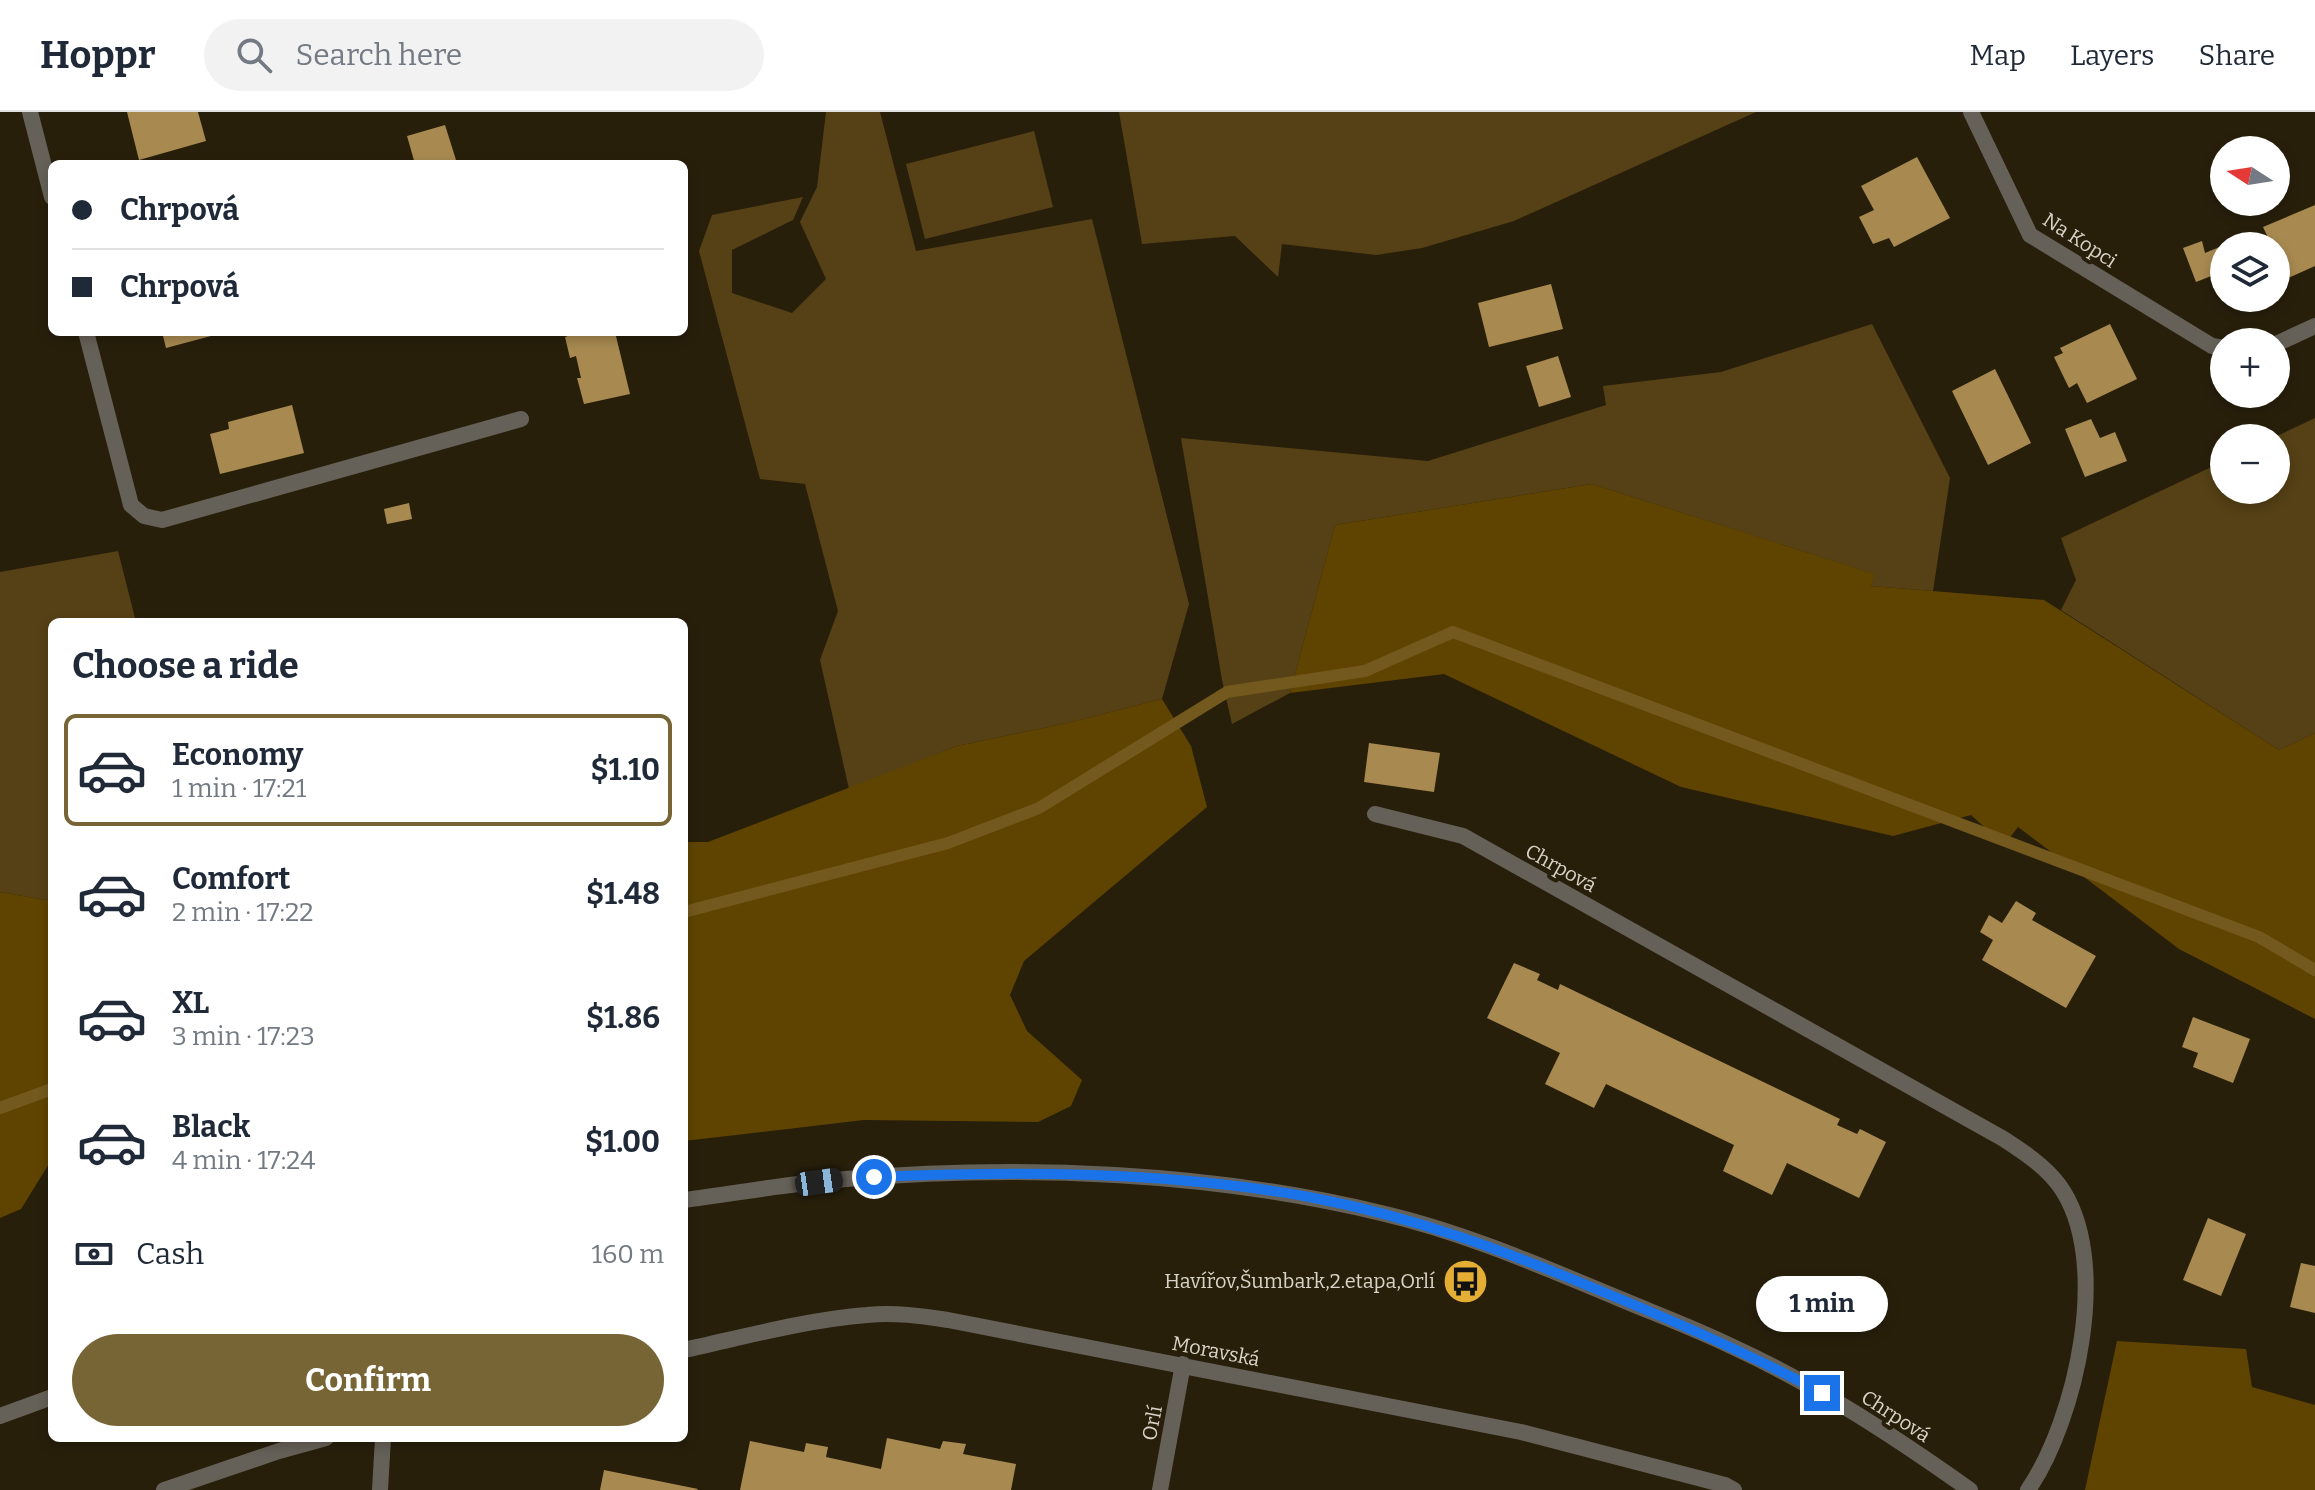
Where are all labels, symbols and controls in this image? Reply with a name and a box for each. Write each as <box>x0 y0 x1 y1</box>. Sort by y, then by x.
search box <box>204 19 764 91</box>
text: Hoppr <box>40 32 156 78</box>
icon: search <box>232 33 276 77</box>
text: Search here <box>296 37 462 73</box>
text: Map <box>1969 39 2026 72</box>
text: Layers <box>2070 39 2154 72</box>
text: Share <box>2198 39 2275 72</box>
north arrow <box>2210 136 2290 216</box>
map controls <box>2210 136 2290 504</box>
text: Chrpová <box>120 192 239 228</box>
street label: Na Kopci <box>2039 207 2121 273</box>
button: layers <box>2210 232 2290 312</box>
text: Chrpová <box>120 269 239 305</box>
button: + <box>2210 328 2290 408</box>
button: − <box>2210 424 2290 504</box>
text: Choose a ride <box>72 644 299 688</box>
icon: car <box>76 734 148 806</box>
text: Economy <box>172 737 303 773</box>
text: $1.10 <box>590 752 660 788</box>
text: 1 min · 17:21 <box>172 773 306 804</box>
street label: Chrpová <box>1521 839 1601 897</box>
icon: car <box>76 858 148 930</box>
text: Comfort <box>172 861 290 897</box>
text: $1.48 <box>586 876 660 912</box>
text: 2 min · 17:22 <box>172 897 313 928</box>
icon: car <box>76 982 148 1054</box>
text: XL <box>172 985 209 1021</box>
text: $1.86 <box>586 1000 660 1036</box>
text: 3 min · 17:23 <box>172 1021 315 1052</box>
icon: car <box>76 1106 148 1178</box>
text: Black <box>172 1109 250 1145</box>
text: $1.00 <box>585 1124 660 1160</box>
text: 4 min · 17:24 <box>172 1145 315 1176</box>
route start <box>856 1159 892 1195</box>
car <box>794 1167 844 1197</box>
icon: cash <box>72 1232 116 1276</box>
text: Cash <box>136 1236 204 1272</box>
text: 160 m <box>592 1239 664 1270</box>
bus stop icon: Havířov,Šumbark,2.etapa,Orlí <box>1442 1257 1490 1305</box>
place label: Havířov,Šumbark,2.etapa,Orlí <box>1164 1269 1435 1293</box>
callout: 1 min <box>1756 1277 1888 1333</box>
text: 1 min <box>1789 1288 1855 1319</box>
street label: Moravská <box>1170 1331 1262 1371</box>
button: Confirm <box>72 1334 664 1426</box>
route end <box>1804 1375 1840 1411</box>
street label: Chrpová <box>1857 1385 1935 1447</box>
street label: Orlí <box>1137 1404 1167 1442</box>

